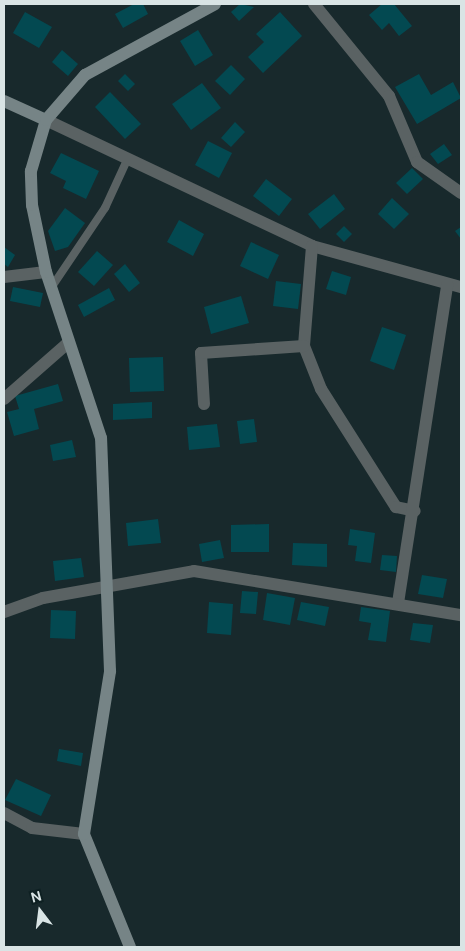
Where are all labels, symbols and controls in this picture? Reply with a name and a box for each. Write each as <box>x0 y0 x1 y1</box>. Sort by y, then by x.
north arrow <box>15 886 65 936</box>
text: N <box>29 886 43 907</box>

